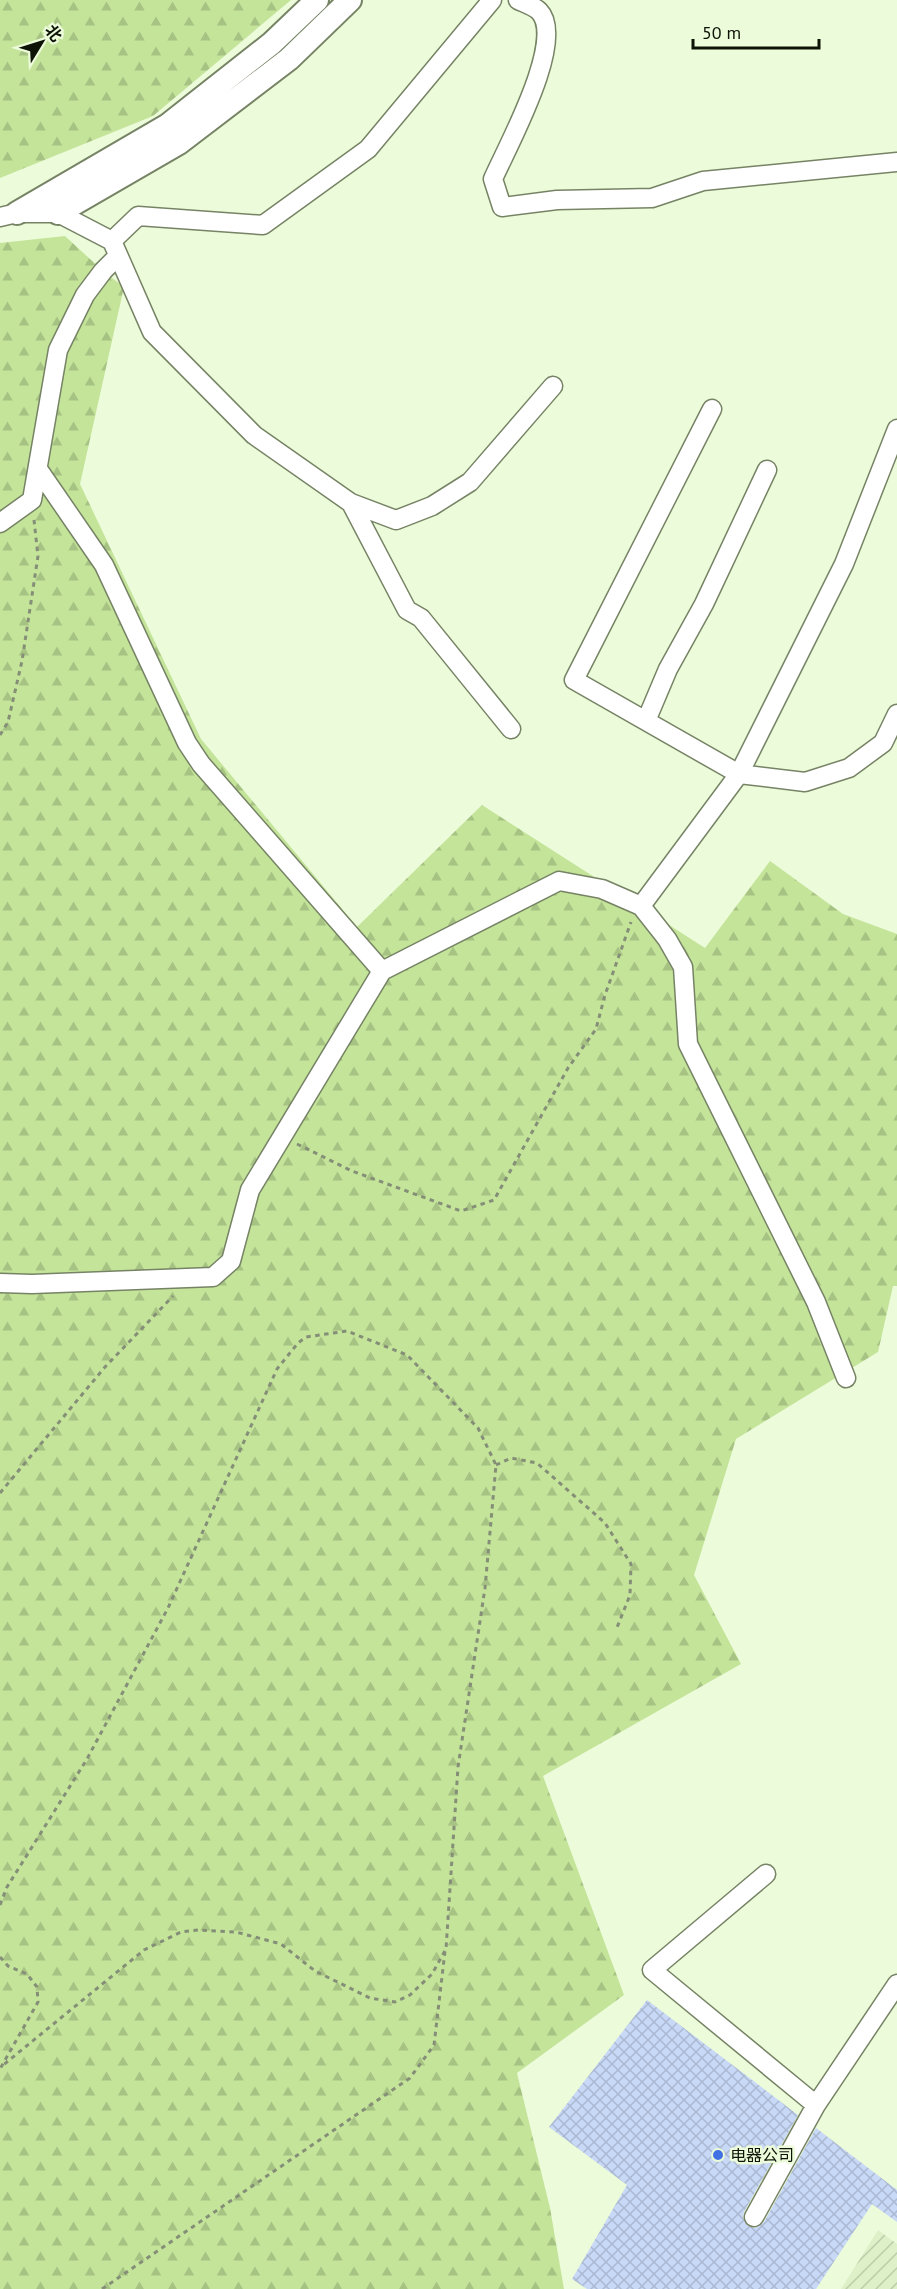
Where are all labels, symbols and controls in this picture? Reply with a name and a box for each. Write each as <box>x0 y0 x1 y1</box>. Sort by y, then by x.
north arrow <box>12 12 72 72</box>
scale bar <box>693 12 819 50</box>
text: 北 <box>41 20 67 45</box>
text: 50 m <box>702 21 741 44</box>
place label: 电器公司 <box>730 2145 794 2165</box>
marker: 电器公司 <box>711 2148 725 2162</box>

